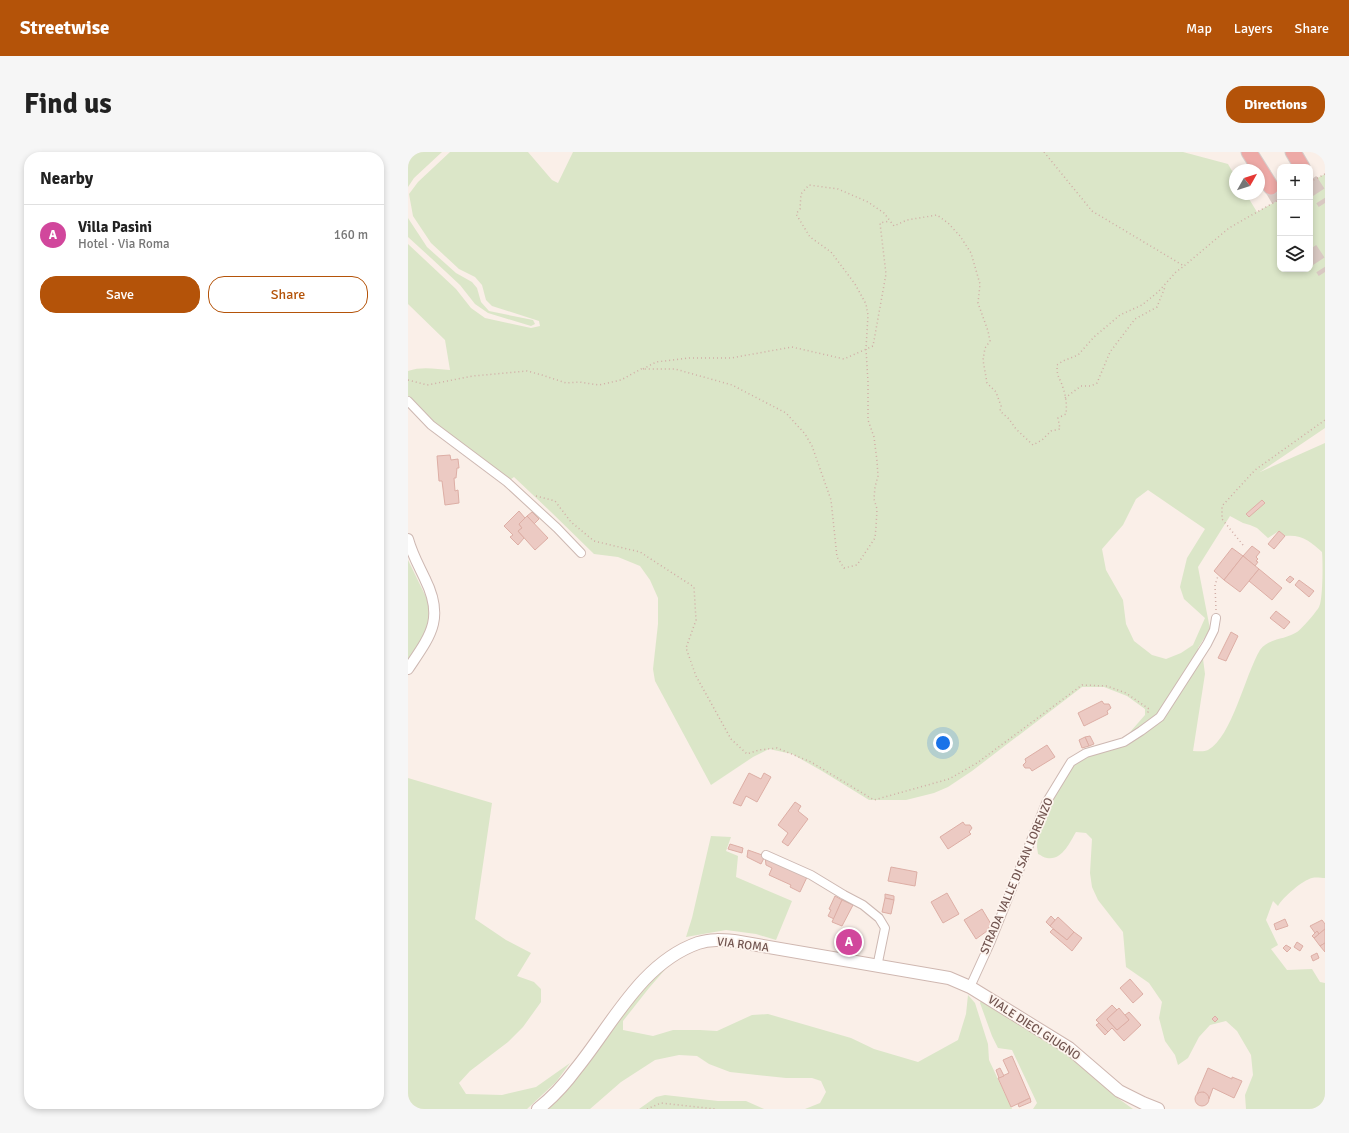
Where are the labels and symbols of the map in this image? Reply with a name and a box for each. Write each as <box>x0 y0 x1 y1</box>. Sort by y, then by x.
north arrow <box>1229 164 1265 200</box>
your location <box>933 733 953 753</box>
street label: STRADA VALLE DI SAN LORENZO <box>977 795 1057 957</box>
pin: A <box>836 927 862 957</box>
street label: VIA ROMA <box>716 934 771 956</box>
street label: VIALE DIECI GIUGNO <box>985 992 1083 1064</box>

